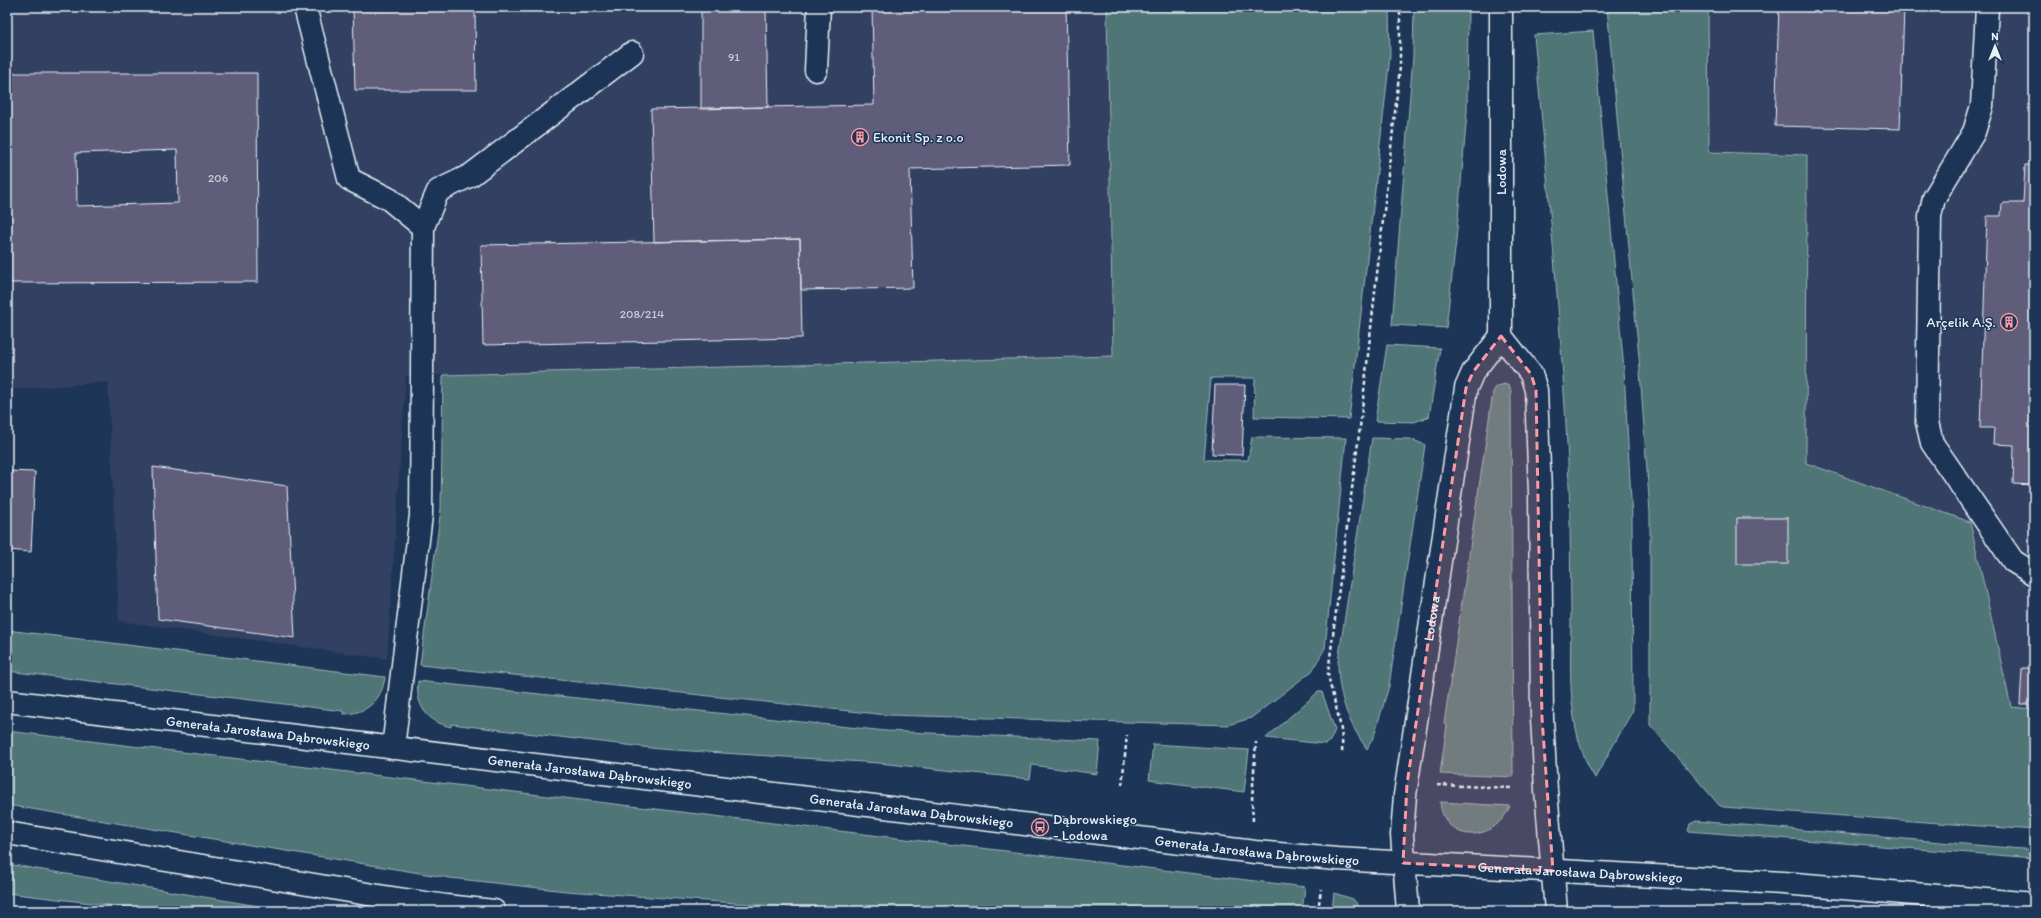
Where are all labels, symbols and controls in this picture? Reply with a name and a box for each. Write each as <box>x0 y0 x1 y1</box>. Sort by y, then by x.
north arrow <box>1975 26 2015 66</box>
text: N <box>1991 30 1999 43</box>
house number: 91 <box>728 50 740 64</box>
building icon: Ekonit Sp. z o.o <box>850 127 870 147</box>
place label: Ekonit Sp. z o.o <box>873 129 964 146</box>
street label: Lodowa <box>1493 148 1510 195</box>
house number: 206 <box>208 171 228 185</box>
house number: 208/214 <box>620 307 664 321</box>
building icon: Arçelik A.Ş. <box>1999 312 2019 332</box>
place label: Arçelik A.Ş. <box>1927 314 1996 331</box>
street label: Lodowa <box>1420 594 1444 642</box>
street label: Generała Jarosława Dąbrowskiego <box>165 712 371 754</box>
street label: Generała Jarosława Dąbrowskiego <box>487 751 693 793</box>
street label: Generała Jarosława Dąbrowskiego <box>808 790 1014 832</box>
place label: Dąbrowskiego - Lodowa <box>1053 811 1137 844</box>
bus stop icon: Dąbrowskiego - Lodowa <box>1030 817 1050 837</box>
street label: Generała Jarosława Dąbrowskiego <box>1154 832 1360 869</box>
street label: Generała Jarosława Dąbrowskiego <box>1477 859 1683 887</box>

